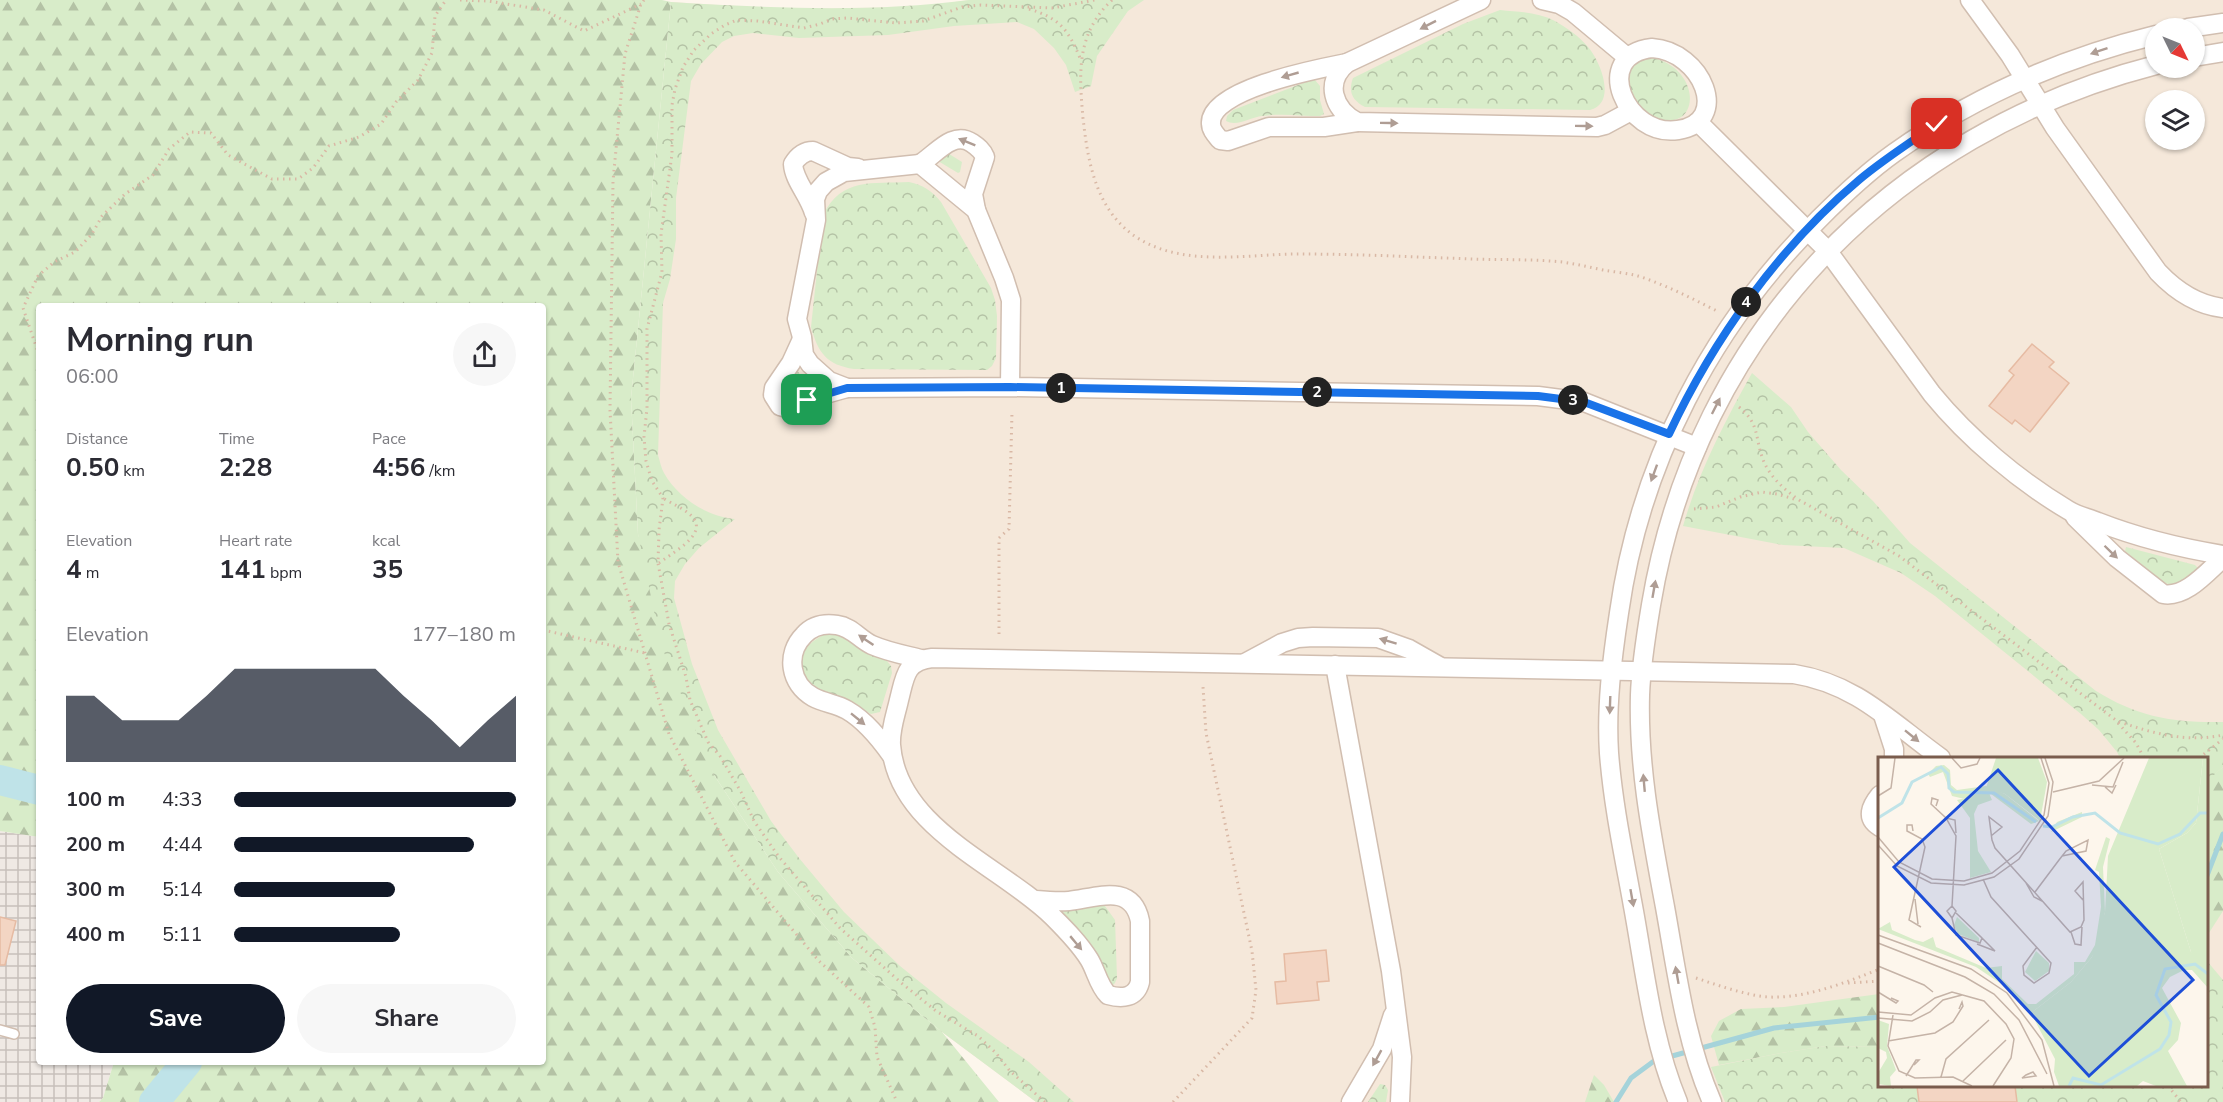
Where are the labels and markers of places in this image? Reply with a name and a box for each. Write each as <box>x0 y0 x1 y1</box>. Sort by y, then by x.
pin <box>1911 98 1962 149</box>
pin: 4 <box>1731 287 1761 317</box>
pin: 1 <box>1046 373 1076 403</box>
pin <box>781 374 832 425</box>
pin: 2 <box>1302 377 1332 407</box>
pin: 3 <box>1558 385 1588 415</box>

